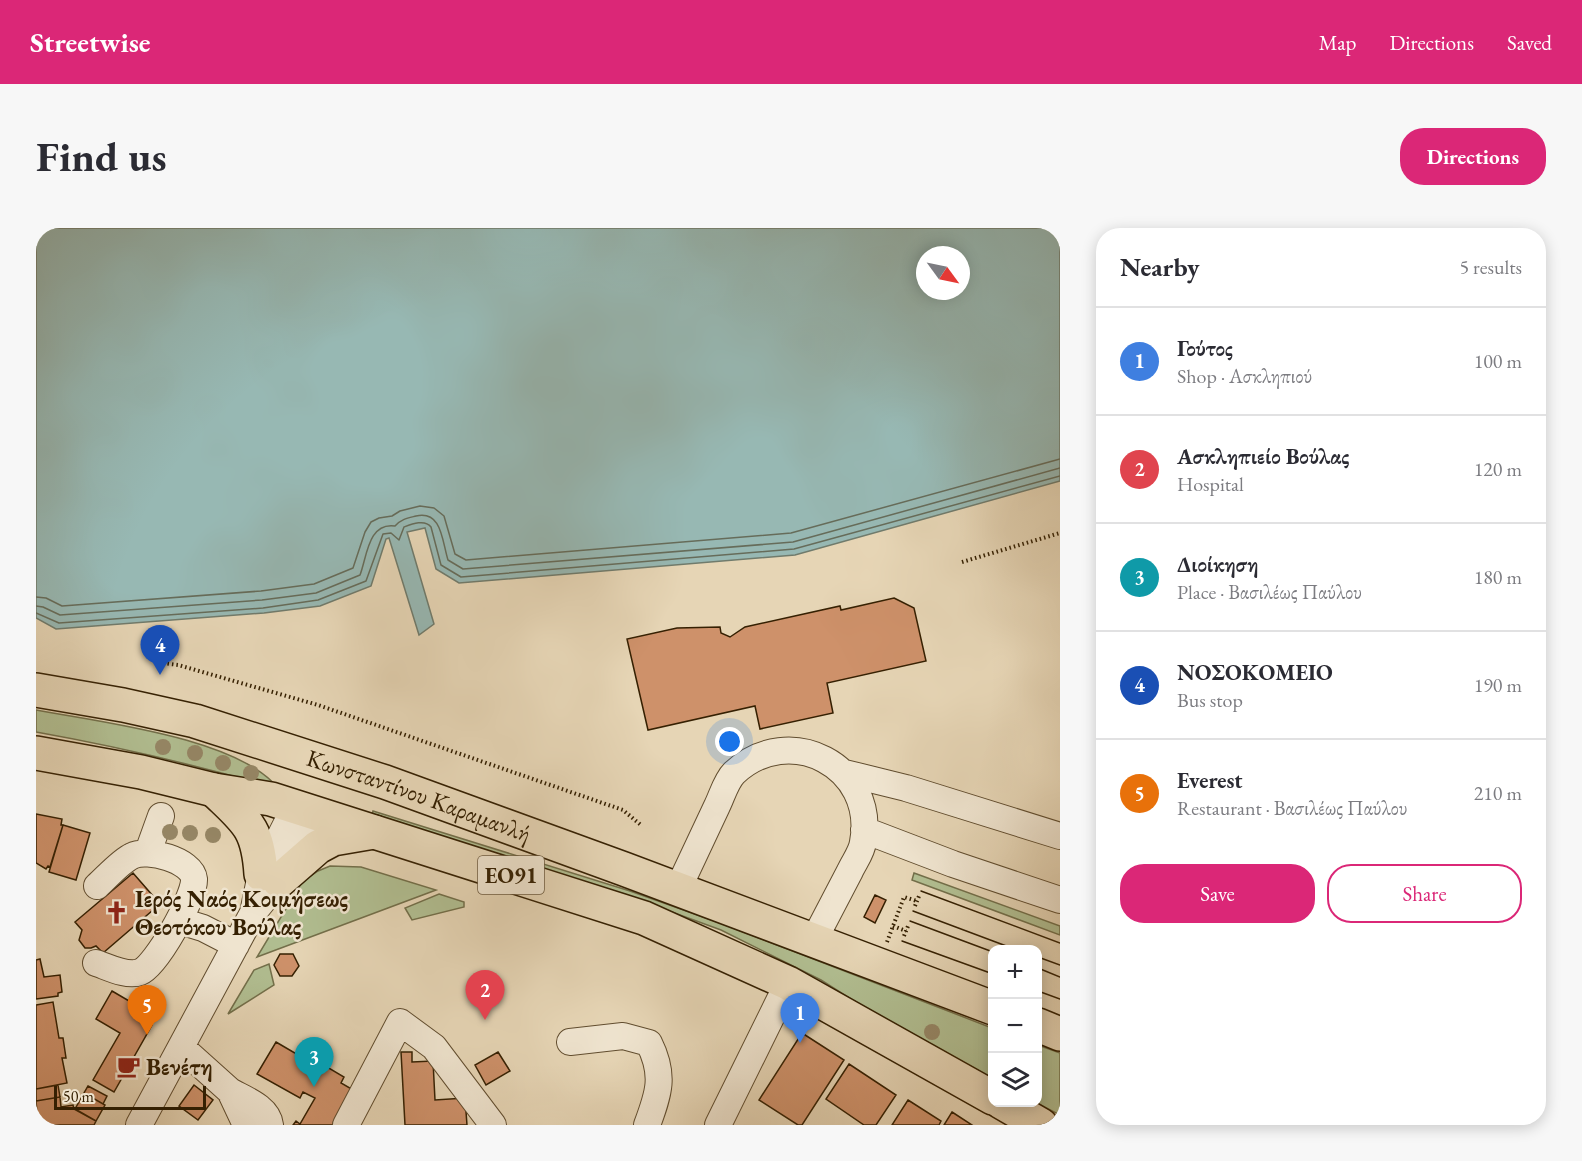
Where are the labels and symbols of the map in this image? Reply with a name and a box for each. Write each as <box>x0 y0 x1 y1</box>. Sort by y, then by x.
north arrow <box>916 246 970 300</box>
pin: 4 <box>140 626 180 675</box>
your location <box>715 727 744 756</box>
street label: Κωνσταντίνου Καραμανλή <box>303 742 535 849</box>
road number: ΕΟ91 <box>478 856 544 894</box>
place label: Ιερός Ναός Κοιμήσεως Θεοτόκου Βούλας <box>135 883 349 942</box>
church icon: Ιερός Ναός Κοιμήσεως Θεοτόκου Βούλας <box>104 900 130 926</box>
pin: 2 <box>466 970 504 1020</box>
pin: 5 <box>128 986 166 1035</box>
pin: 1 <box>780 994 819 1043</box>
pin: 3 <box>294 1038 334 1087</box>
place label: Βενέτη <box>146 1051 213 1082</box>
cafe icon: Βενέτη <box>115 1054 141 1080</box>
scale bar <box>54 1083 206 1110</box>

